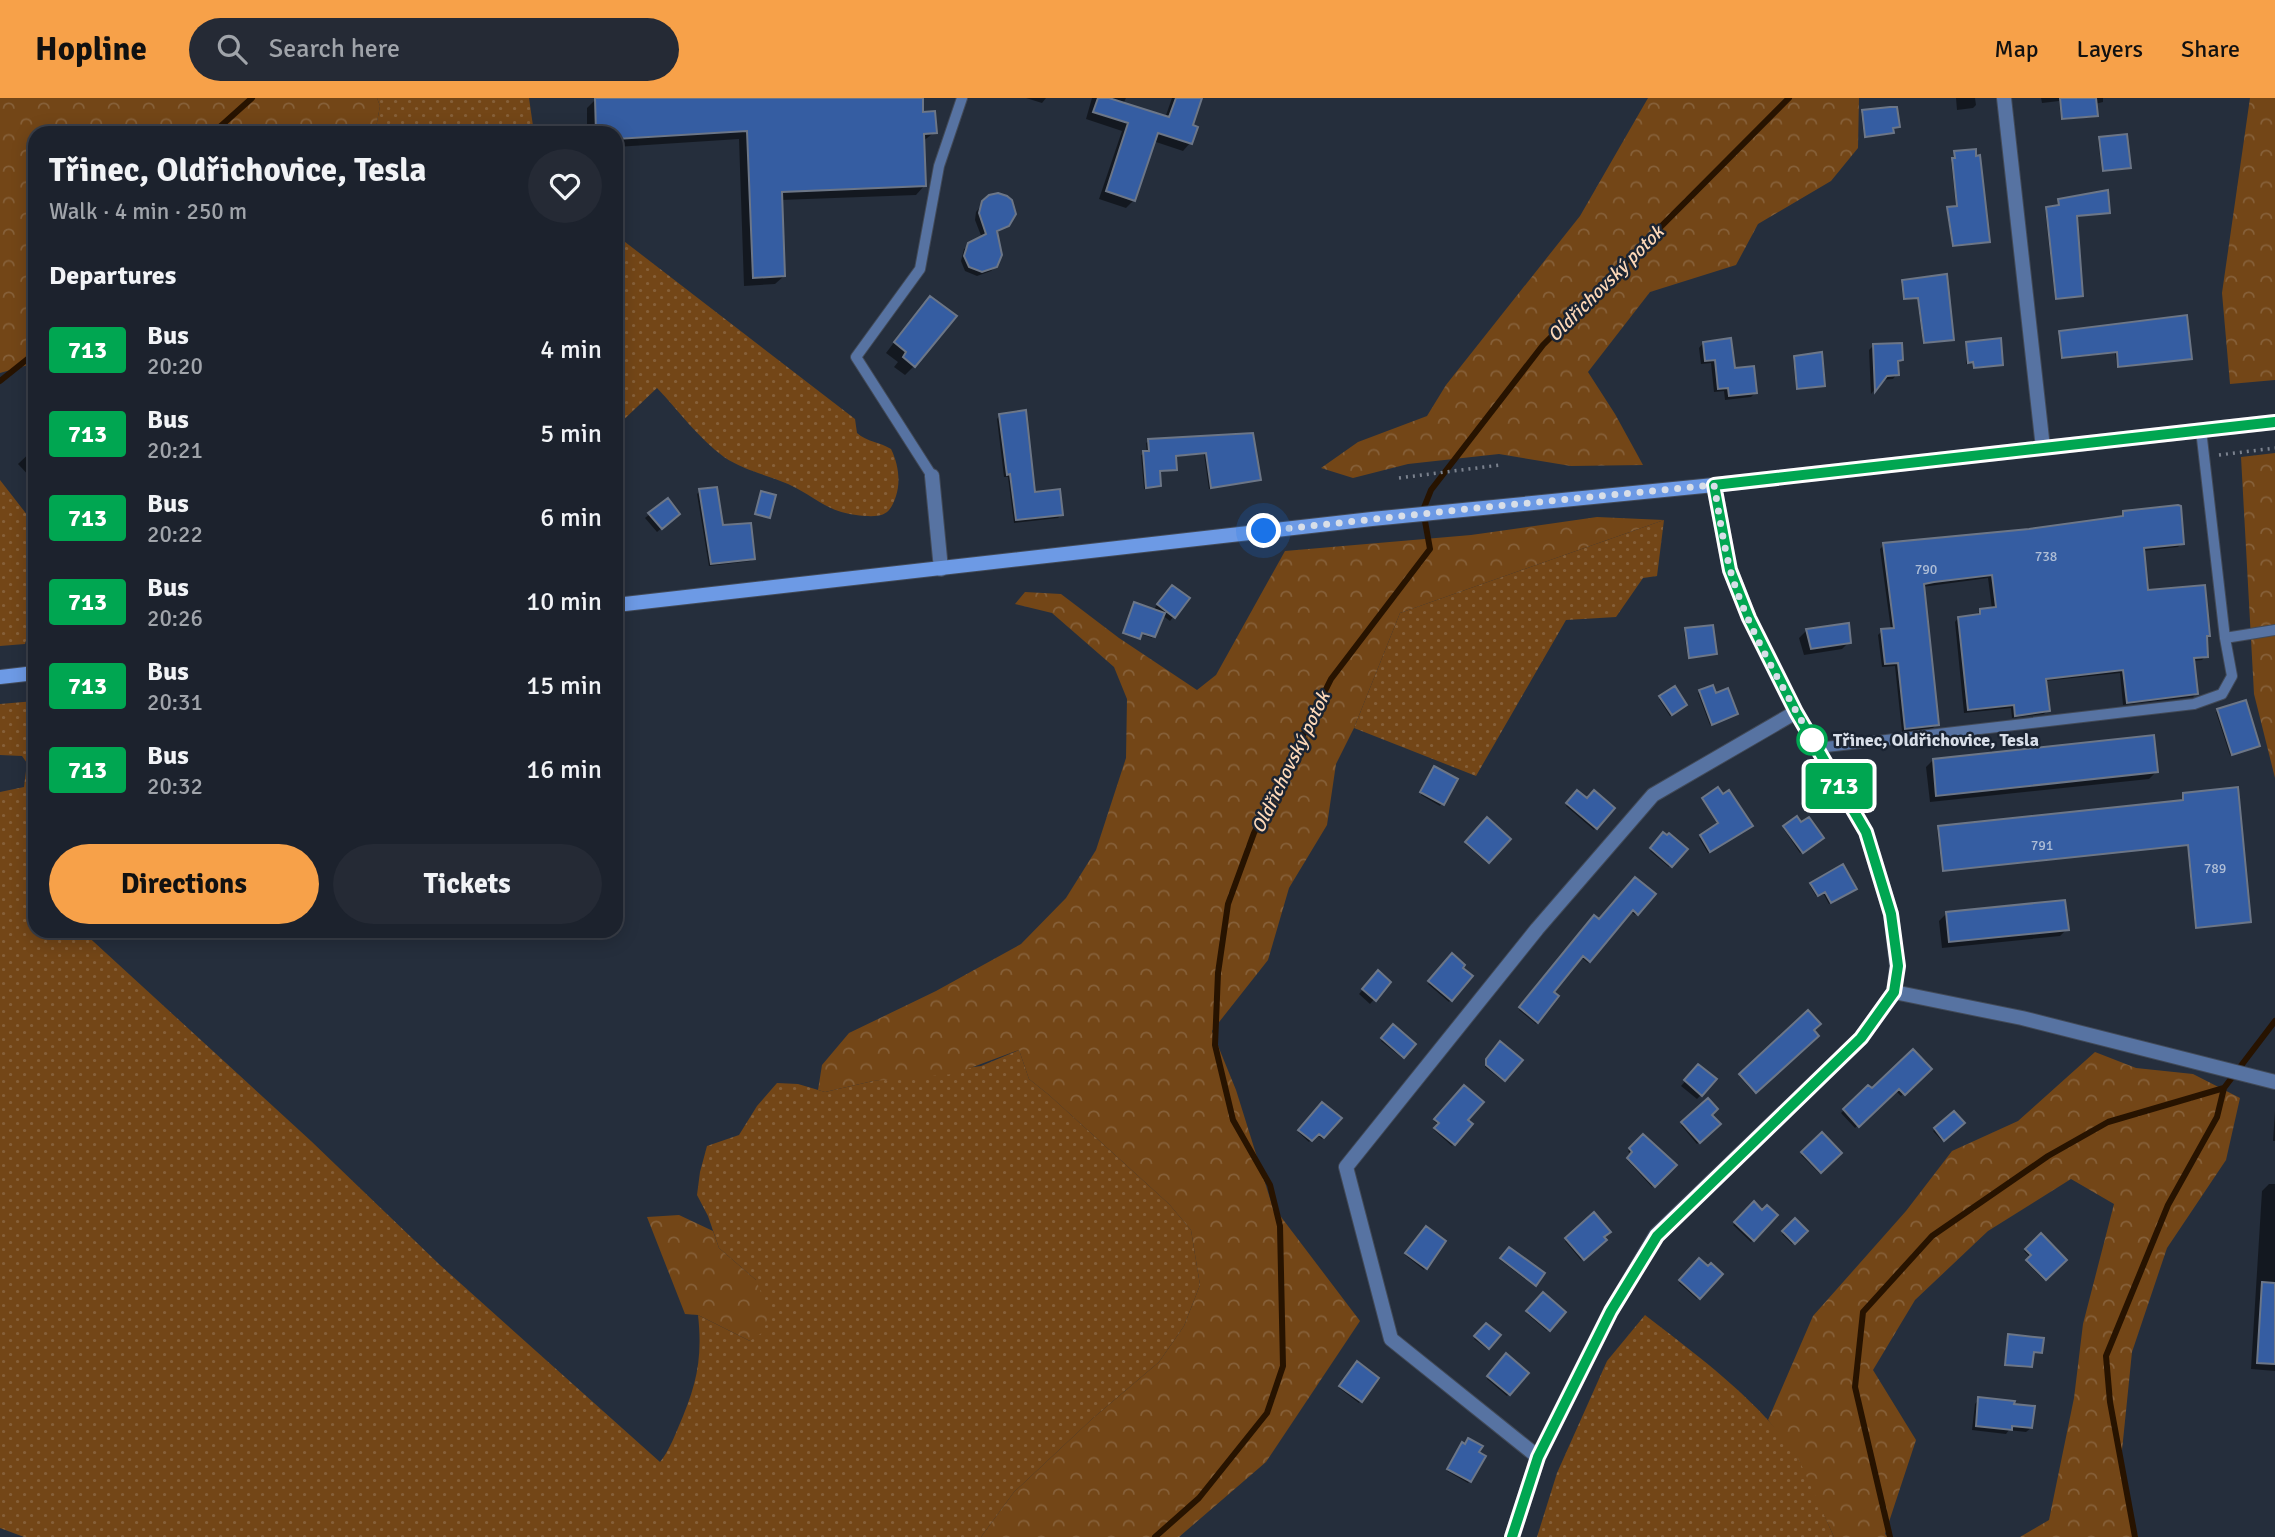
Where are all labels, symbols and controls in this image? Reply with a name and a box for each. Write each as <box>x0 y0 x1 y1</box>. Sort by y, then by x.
search box <box>189 18 679 81</box>
text: Hopline <box>35 29 147 70</box>
icon: search <box>213 30 251 68</box>
text: Search here <box>269 33 400 65</box>
text: Map <box>1994 34 2039 64</box>
text: Layers <box>2077 34 2143 64</box>
text: Share <box>2181 34 2240 64</box>
button: heart <box>528 149 602 223</box>
text: Třinec, Oldřichovice, Tesla <box>49 150 427 191</box>
text: Walk · 4 min · 250 m <box>49 197 247 226</box>
water label: Oldřichovský potok <box>1543 219 1670 347</box>
text: Departures <box>49 260 176 292</box>
text: Bus <box>147 320 189 352</box>
text: 4 min <box>540 334 602 366</box>
text: 713 <box>68 335 107 365</box>
text: 20:20 <box>147 352 203 381</box>
text: Bus <box>147 404 189 436</box>
text: 5 min <box>540 418 602 450</box>
text: 713 <box>68 419 107 449</box>
text: 20:21 <box>147 436 203 465</box>
text: Bus <box>147 488 189 520</box>
text: 6 min <box>540 502 602 534</box>
text: 713 <box>68 503 107 533</box>
your location <box>1246 513 1281 548</box>
text: 20:22 <box>147 520 203 549</box>
house number: 738 <box>2035 548 2057 565</box>
house number: 790 <box>1915 561 1937 578</box>
text: Bus <box>147 572 189 604</box>
text: 10 min <box>526 586 602 618</box>
text: 713 <box>68 587 107 617</box>
text: 20:26 <box>147 604 203 633</box>
text: Bus <box>147 656 189 688</box>
text: 15 min <box>526 670 602 702</box>
text: 713 <box>68 671 107 701</box>
water label: Oldřichovský potok <box>1246 686 1336 837</box>
text: 20:31 <box>147 688 203 717</box>
marker: Třinec, Oldřichovice, Tesla <box>1797 725 1827 755</box>
place label: Třinec, Oldřichovice, Tesla <box>1833 729 2039 751</box>
text: Bus <box>147 740 189 772</box>
text: 16 min <box>526 754 602 786</box>
text: 713 <box>68 755 107 785</box>
line badge: 713 <box>1799 763 1879 809</box>
text: 713 <box>1820 771 1858 801</box>
text: 20:32 <box>147 772 203 801</box>
house number: 791 <box>2031 837 2053 854</box>
button: Directions <box>49 844 319 924</box>
button: Tickets <box>333 844 602 924</box>
house number: 789 <box>2204 860 2226 877</box>

